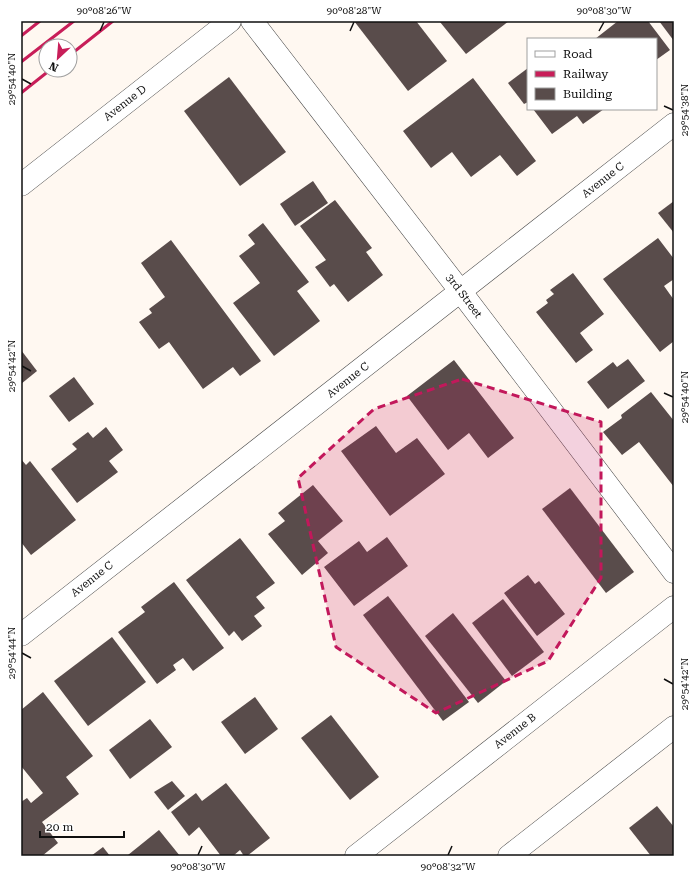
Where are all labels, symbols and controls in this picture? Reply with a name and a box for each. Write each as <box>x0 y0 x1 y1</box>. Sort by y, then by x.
text: 90°08'26"W <box>77 5 132 16</box>
text: 90°08'28"W <box>327 5 382 16</box>
text: 90°08'30"W <box>577 5 632 16</box>
north arrow <box>38 38 78 78</box>
legend <box>527 38 657 110</box>
text: Road <box>563 47 593 61</box>
text: 29°54'40"N <box>6 53 17 105</box>
text: N <box>47 59 60 74</box>
text: Railway <box>563 67 609 81</box>
street label: Avenue D <box>101 82 149 124</box>
text: 29°54'38"N <box>679 84 690 136</box>
text: Building <box>563 87 612 101</box>
street label: Avenue C <box>579 159 627 201</box>
street label: 3rd Street <box>443 271 485 321</box>
text: 29°54'42"N <box>6 340 17 392</box>
street label: Avenue C <box>324 359 372 401</box>
text: 29°54'40"N <box>679 371 690 423</box>
street label: Avenue C <box>68 558 116 600</box>
text: 29°54'44"N <box>6 627 17 679</box>
text: 29°54'42"N <box>679 658 690 710</box>
street label: Avenue B <box>491 711 539 751</box>
scale bar <box>40 813 124 839</box>
text: 20 m <box>46 820 73 834</box>
text: 90°08'30"W <box>171 861 226 872</box>
text: 90°08'32"W <box>421 861 476 872</box>

